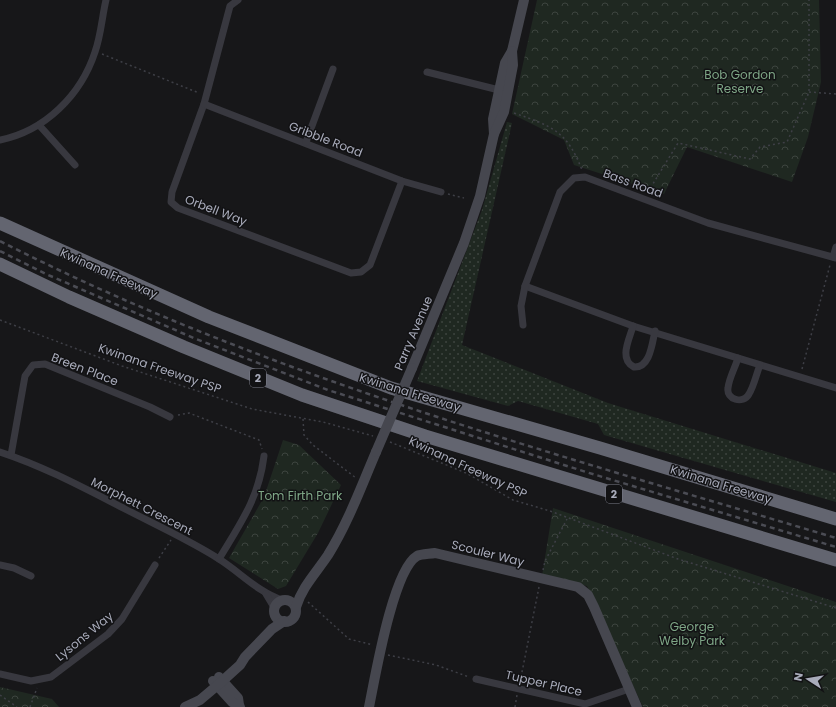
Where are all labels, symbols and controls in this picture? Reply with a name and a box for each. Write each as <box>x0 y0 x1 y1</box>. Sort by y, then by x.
park label: Bob Gordon Reserve <box>704 66 776 97</box>
street label: Gribble Road <box>287 117 365 161</box>
street label: Bass Road <box>601 164 665 202</box>
street label: Orbell Way <box>183 190 250 230</box>
street label: Kwinana Freeway <box>58 244 161 302</box>
street label: Parry Avenue <box>390 293 436 373</box>
street label: Kwinana Freeway PSP <box>96 339 224 397</box>
street label: Breen Place <box>49 348 121 390</box>
road number: 2 <box>250 369 266 387</box>
street label: Kwinana Freeway <box>357 369 463 416</box>
street label: Kwinana Freeway PSP <box>406 432 530 502</box>
street label: Kwinana Freeway <box>668 461 774 508</box>
street label: Morphett Crescent <box>88 473 196 539</box>
road number: 2 <box>606 485 622 503</box>
park label: Tom Firth Park <box>258 487 343 504</box>
street label: Scouler Way <box>450 536 526 570</box>
street label: Lysons Way <box>52 607 117 665</box>
park label: George Welby Park <box>659 618 726 649</box>
north arrow <box>788 659 828 699</box>
street label: Tupper Place <box>504 666 584 700</box>
text: N <box>790 671 807 683</box>

